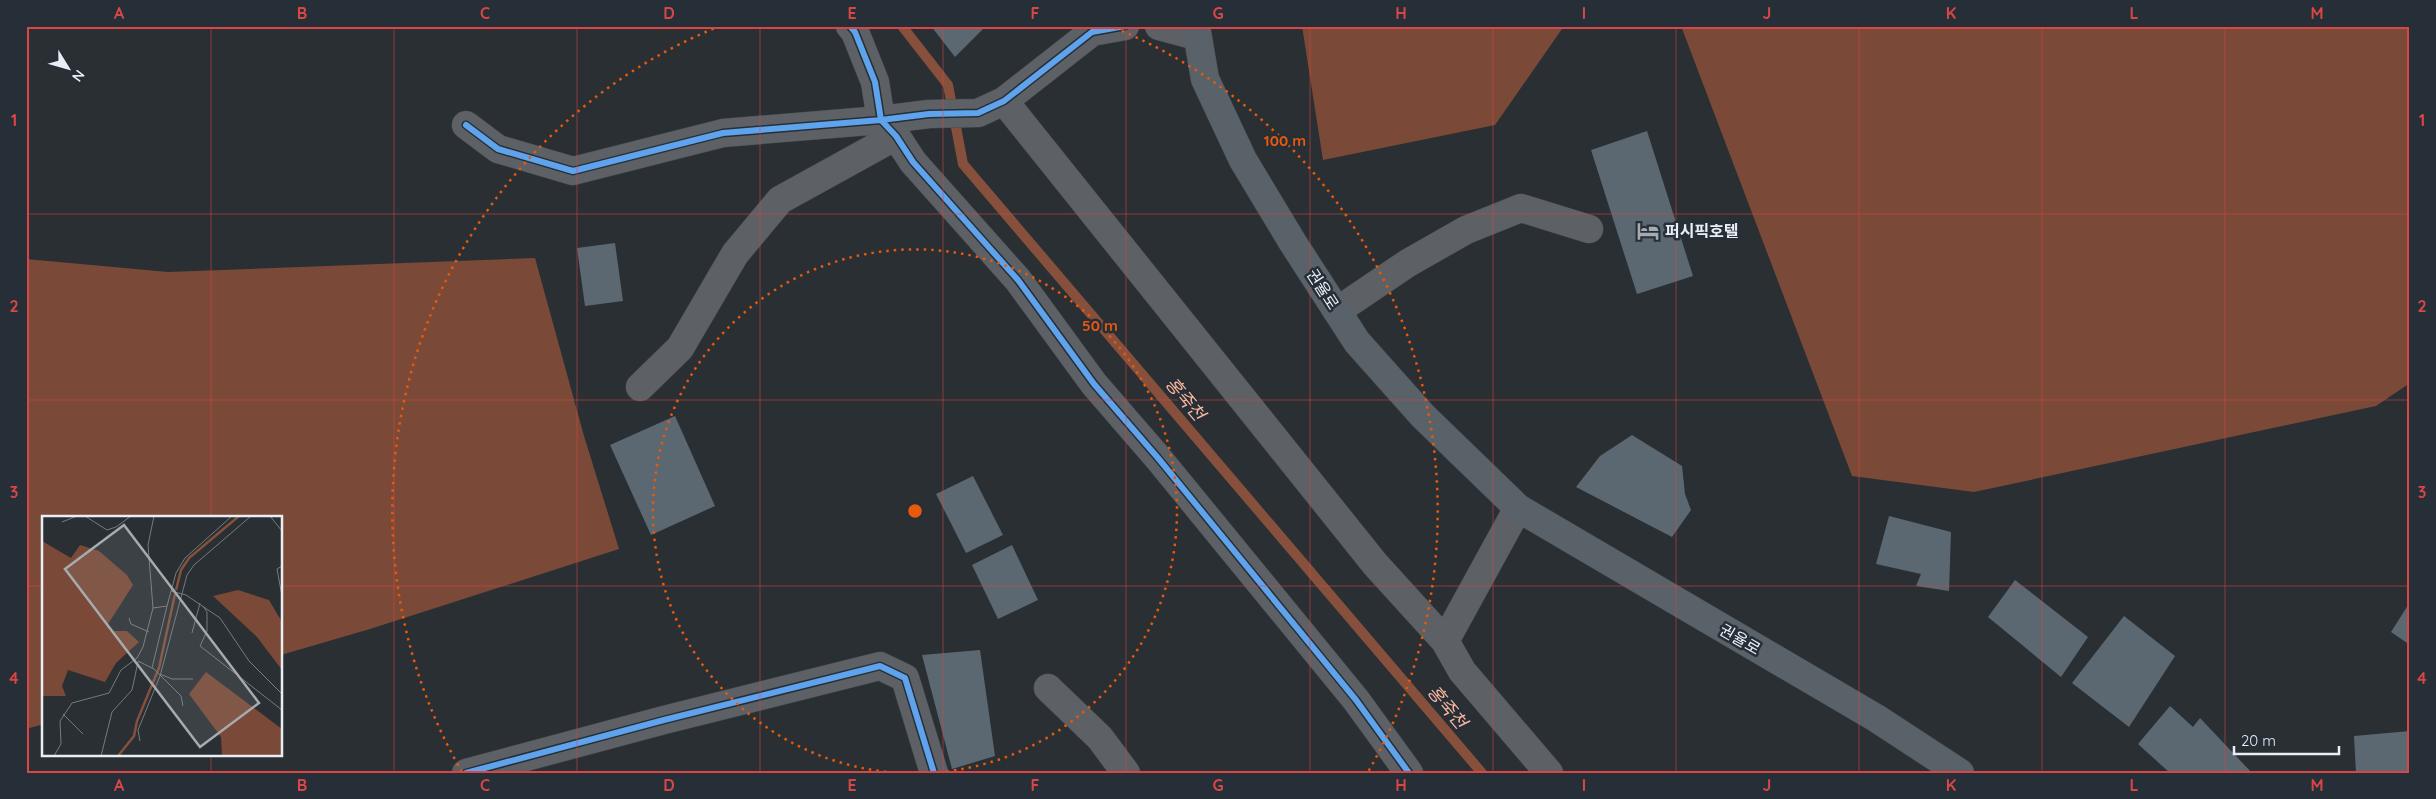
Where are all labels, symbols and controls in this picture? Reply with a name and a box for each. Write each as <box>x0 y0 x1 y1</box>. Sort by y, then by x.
text: A <box>114 3 125 23</box>
text: B <box>297 3 307 23</box>
text: C <box>480 3 490 23</box>
text: D <box>663 3 675 23</box>
text: E <box>847 3 857 23</box>
text: F <box>1031 3 1040 23</box>
text: G <box>1212 3 1224 23</box>
text: H <box>1395 3 1407 23</box>
text: I <box>1582 3 1586 23</box>
text: J <box>1763 3 1771 23</box>
text: K <box>1946 3 1956 23</box>
text: L <box>2130 3 2139 23</box>
text: M <box>2310 3 2324 23</box>
north arrow <box>42 42 92 92</box>
text: N <box>68 66 89 85</box>
text: 1 <box>11 110 17 130</box>
text: 1 <box>2419 110 2425 130</box>
text: 100 m <box>1264 131 1306 150</box>
hotel icon: 퍼시픽호텔 <box>1635 218 1661 244</box>
place label: 퍼시픽호텔 <box>1665 221 1739 241</box>
street label: 권율로 <box>1303 265 1344 313</box>
text: 2 <box>9 296 19 316</box>
text: 2 <box>2417 296 2427 316</box>
text: 50 m <box>1082 316 1118 335</box>
water label: 홍죽천 <box>1161 372 1212 427</box>
text: 3 <box>10 482 18 502</box>
text: 3 <box>2418 482 2426 502</box>
centre of rings <box>906 502 924 520</box>
inset map <box>42 516 282 756</box>
street label: 권율로 <box>1716 619 1764 659</box>
text: 4 <box>9 668 19 688</box>
text: 4 <box>2417 668 2427 688</box>
water label: 홍죽천 <box>1423 680 1474 735</box>
scale bar <box>2234 724 2338 756</box>
text: 20 m <box>2241 731 2276 750</box>
text: A <box>114 775 125 795</box>
text: B <box>297 775 307 795</box>
text: C <box>480 775 490 795</box>
text: D <box>663 775 675 795</box>
text: E <box>847 775 857 795</box>
text: F <box>1031 775 1040 795</box>
text: G <box>1212 775 1224 795</box>
text: H <box>1395 775 1407 795</box>
text: I <box>1582 775 1586 795</box>
text: J <box>1763 775 1771 795</box>
text: K <box>1946 775 1956 795</box>
text: L <box>2130 775 2139 795</box>
text: M <box>2310 775 2324 795</box>

